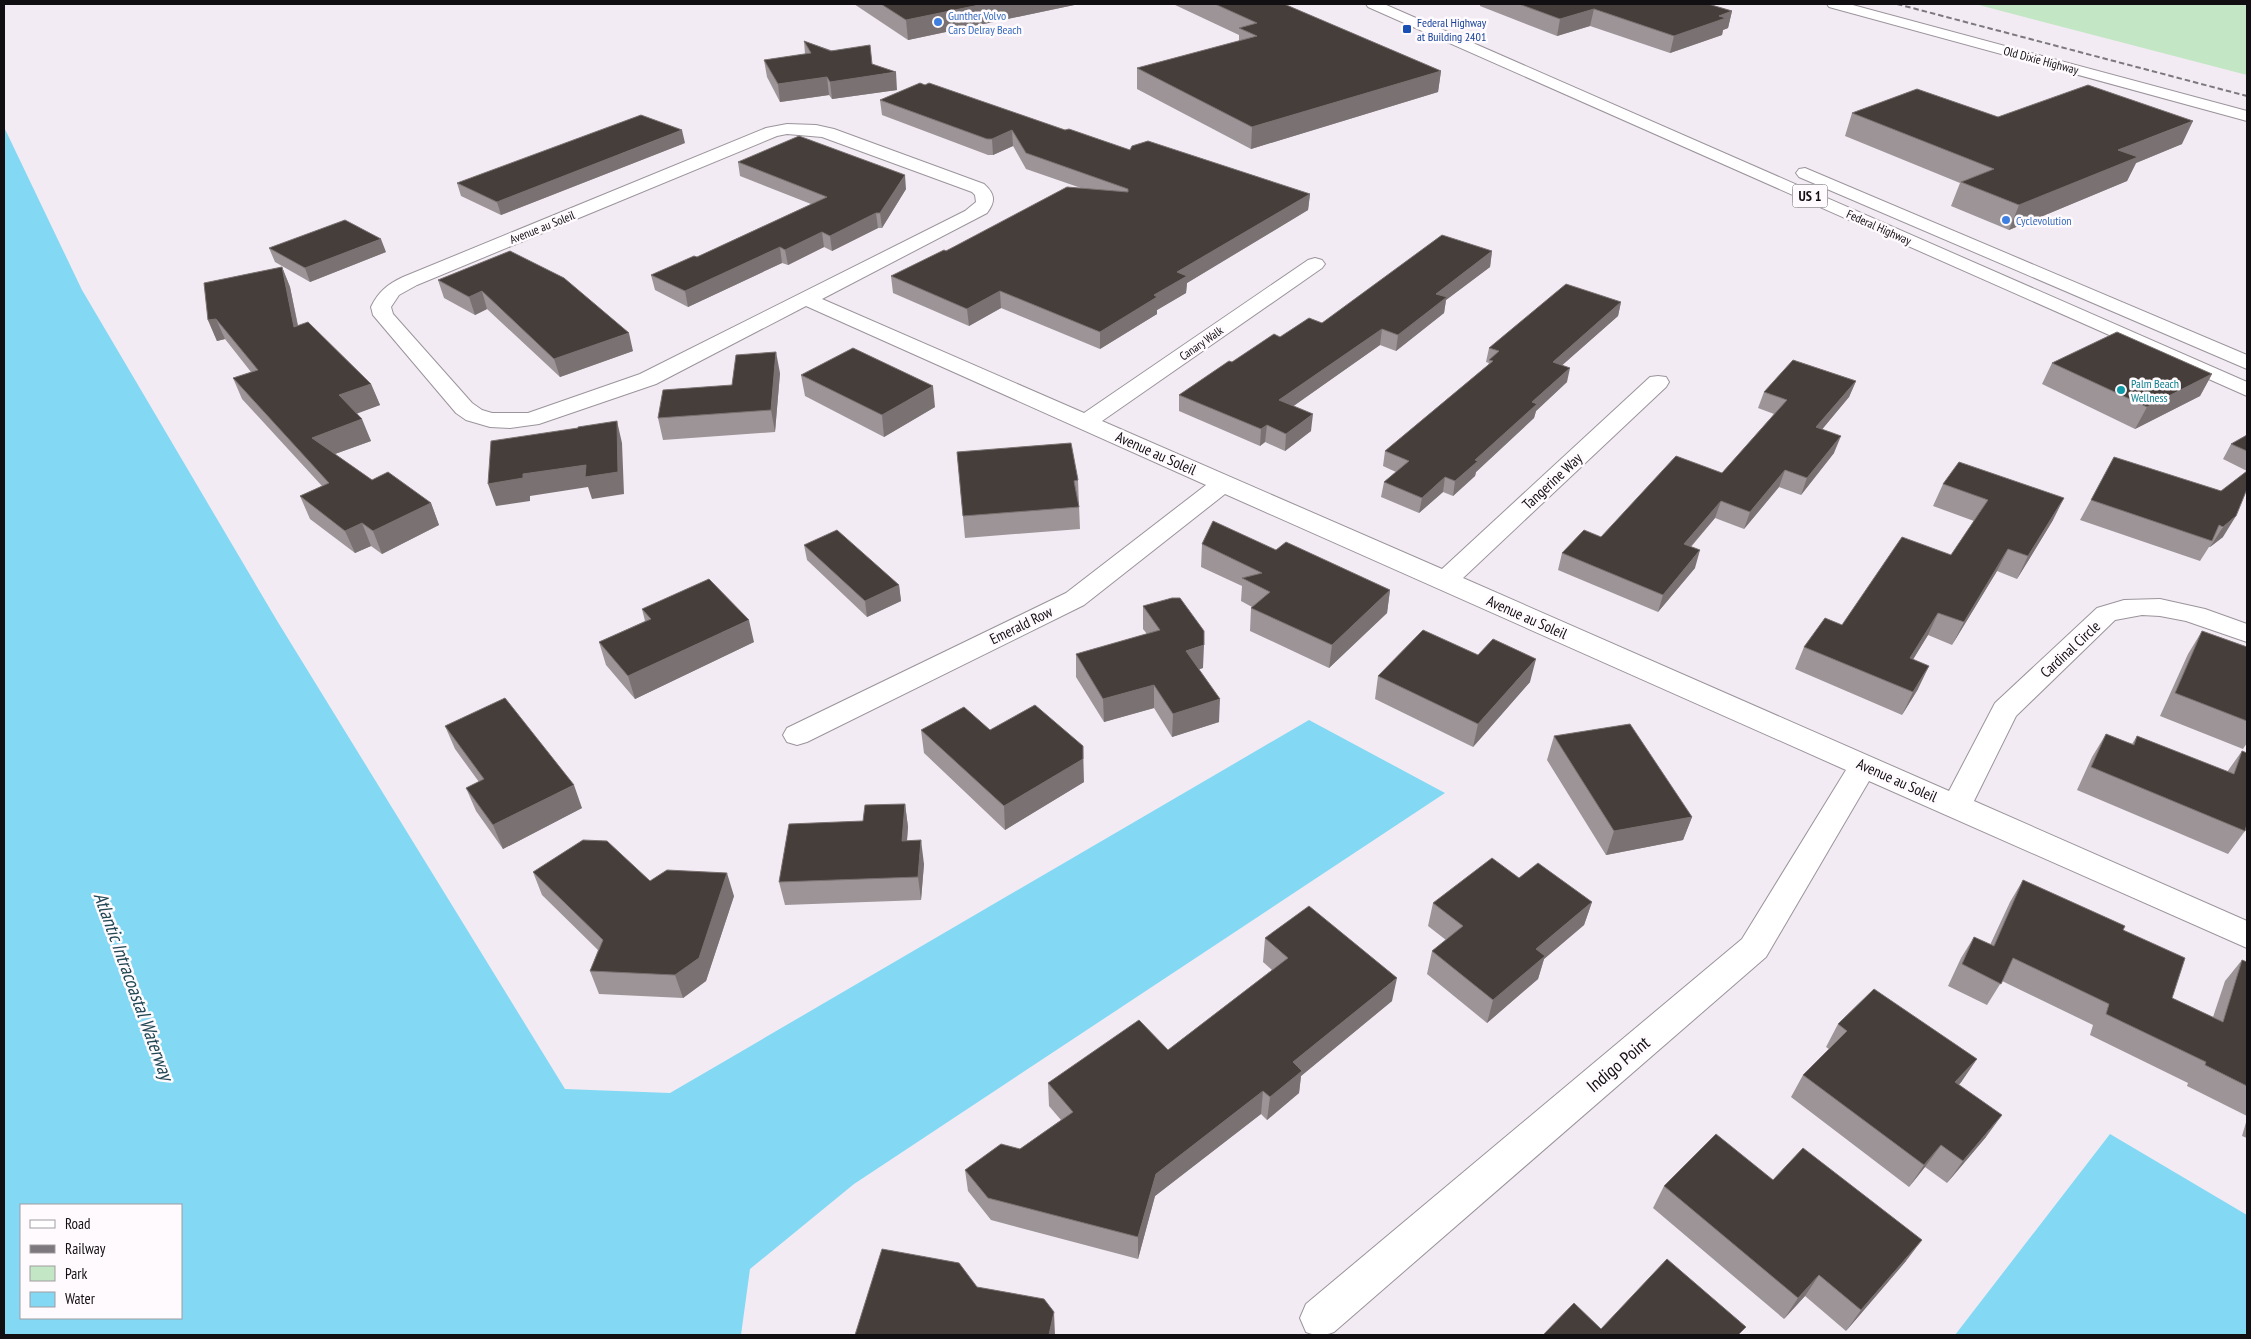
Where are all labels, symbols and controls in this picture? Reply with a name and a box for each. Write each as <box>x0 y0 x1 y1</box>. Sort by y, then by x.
place label: Gunther Volvo Cars Delray Beach <box>948 8 1022 37</box>
place label: Federal Highway at Building 2401 <box>1417 15 1487 44</box>
marker: Gunther Volvo Cars Delray Beach <box>932 16 944 28</box>
marker: Federal Highway at Building 2401 <box>1401 23 1413 35</box>
street label: Old Dixie Highway <box>2002 43 2081 77</box>
road number: US 1 <box>1792 185 1828 208</box>
street label: Federal Highway <box>1844 206 1914 248</box>
street label: Avenue au Soleil <box>507 207 577 247</box>
place label: Cyclevolution <box>2016 213 2072 228</box>
marker: Cyclevolution <box>2000 214 2012 226</box>
street label: Canary Walk <box>1176 322 1226 363</box>
place label: Palm Beach Wellness <box>2131 376 2179 405</box>
marker: Palm Beach Wellness <box>2115 384 2127 396</box>
street label: Avenue au Soleil <box>1113 427 1200 479</box>
street label: Tangerine Way <box>1518 448 1586 514</box>
street label: Avenue au Soleil <box>1484 591 1571 643</box>
street label: Emerald Row <box>987 602 1056 648</box>
street label: Cardinal Circle <box>2036 616 2104 682</box>
street label: Avenue au Soleil <box>1854 754 1941 806</box>
water label: Atlantic Intracoastal Waterway <box>89 889 180 1086</box>
street label: Indigo Point <box>1582 1031 1654 1097</box>
legend <box>20 1204 182 1319</box>
text: Road <box>65 1214 91 1233</box>
text: Railway <box>65 1239 106 1258</box>
text: Park <box>65 1264 87 1283</box>
text: Water <box>65 1289 96 1308</box>

